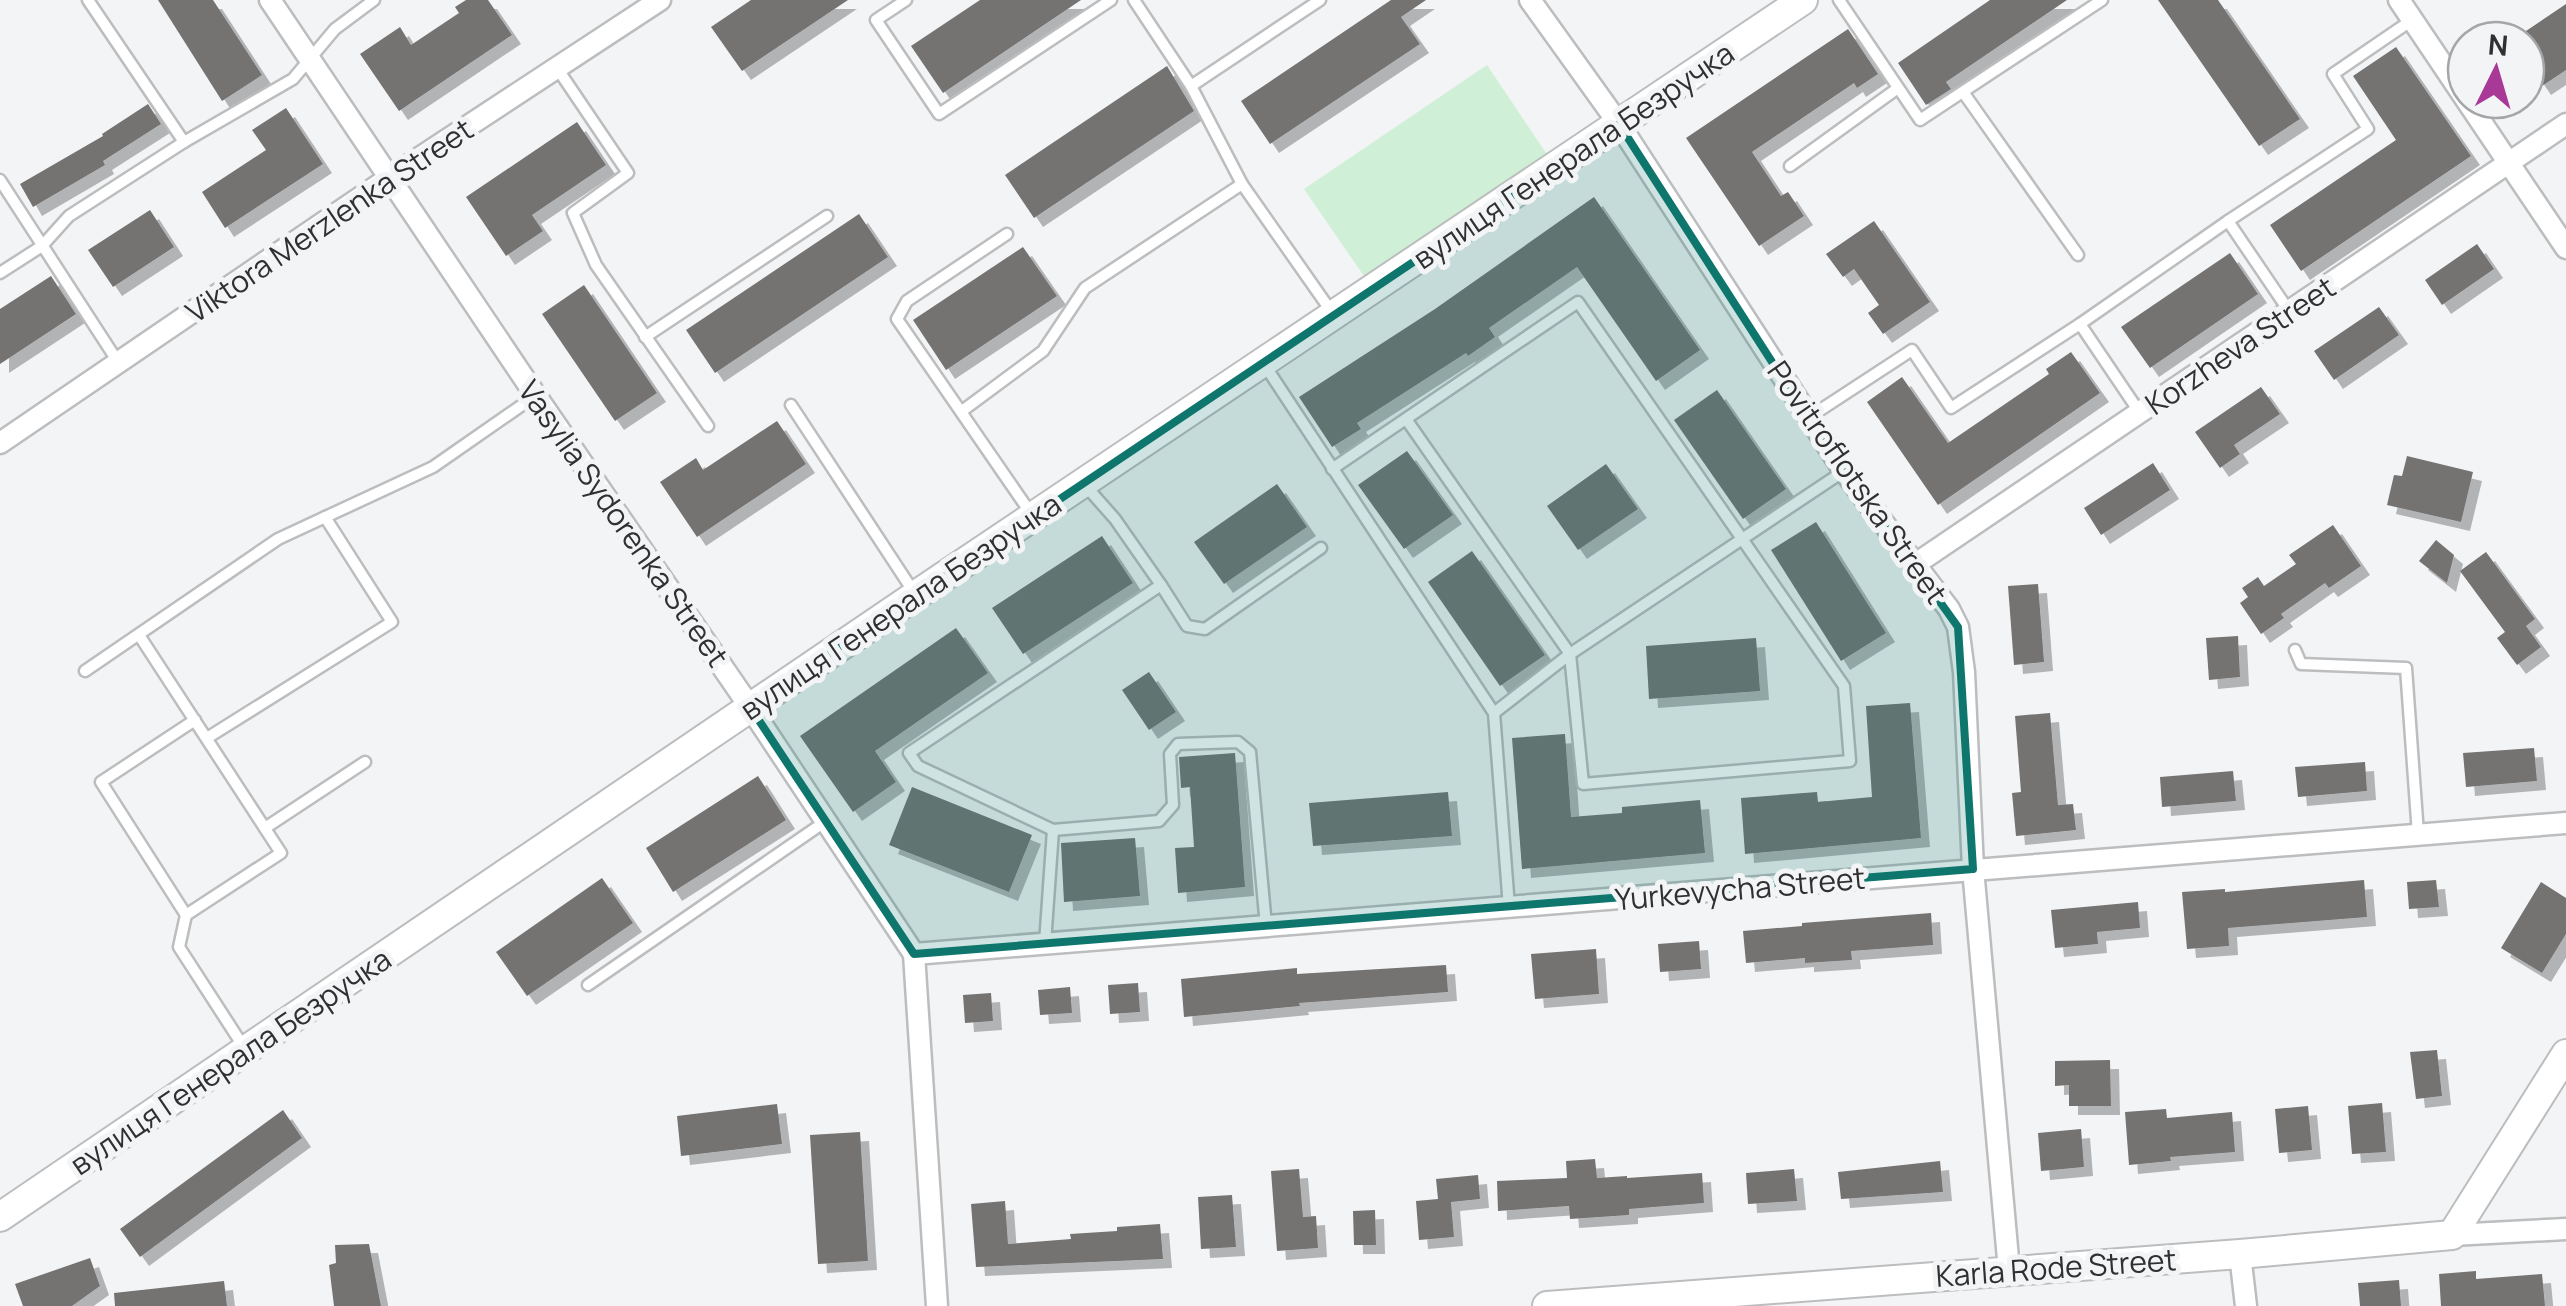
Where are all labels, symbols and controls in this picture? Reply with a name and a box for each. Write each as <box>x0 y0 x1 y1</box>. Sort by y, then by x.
north arrow <box>2446 20 2546 120</box>
text: N <box>2487 24 2510 64</box>
street label: вулиця Генерала Безручка <box>1405 32 1741 278</box>
street label: Viktora Merzlenka Street <box>177 108 481 332</box>
street label: Korzheva Street <box>2137 266 2343 424</box>
street label: Povitroflotska Street <box>1759 352 1957 612</box>
street label: Vasylia Sydorenka Street <box>509 372 739 674</box>
street label: вулиця Генерала Безручка <box>732 483 1068 729</box>
street label: Yurkevycha Street <box>1613 857 1867 919</box>
street label: вулиця Генерала Безручка <box>62 938 398 1184</box>
street label: Karla Rode Street <box>1934 1238 2178 1296</box>

